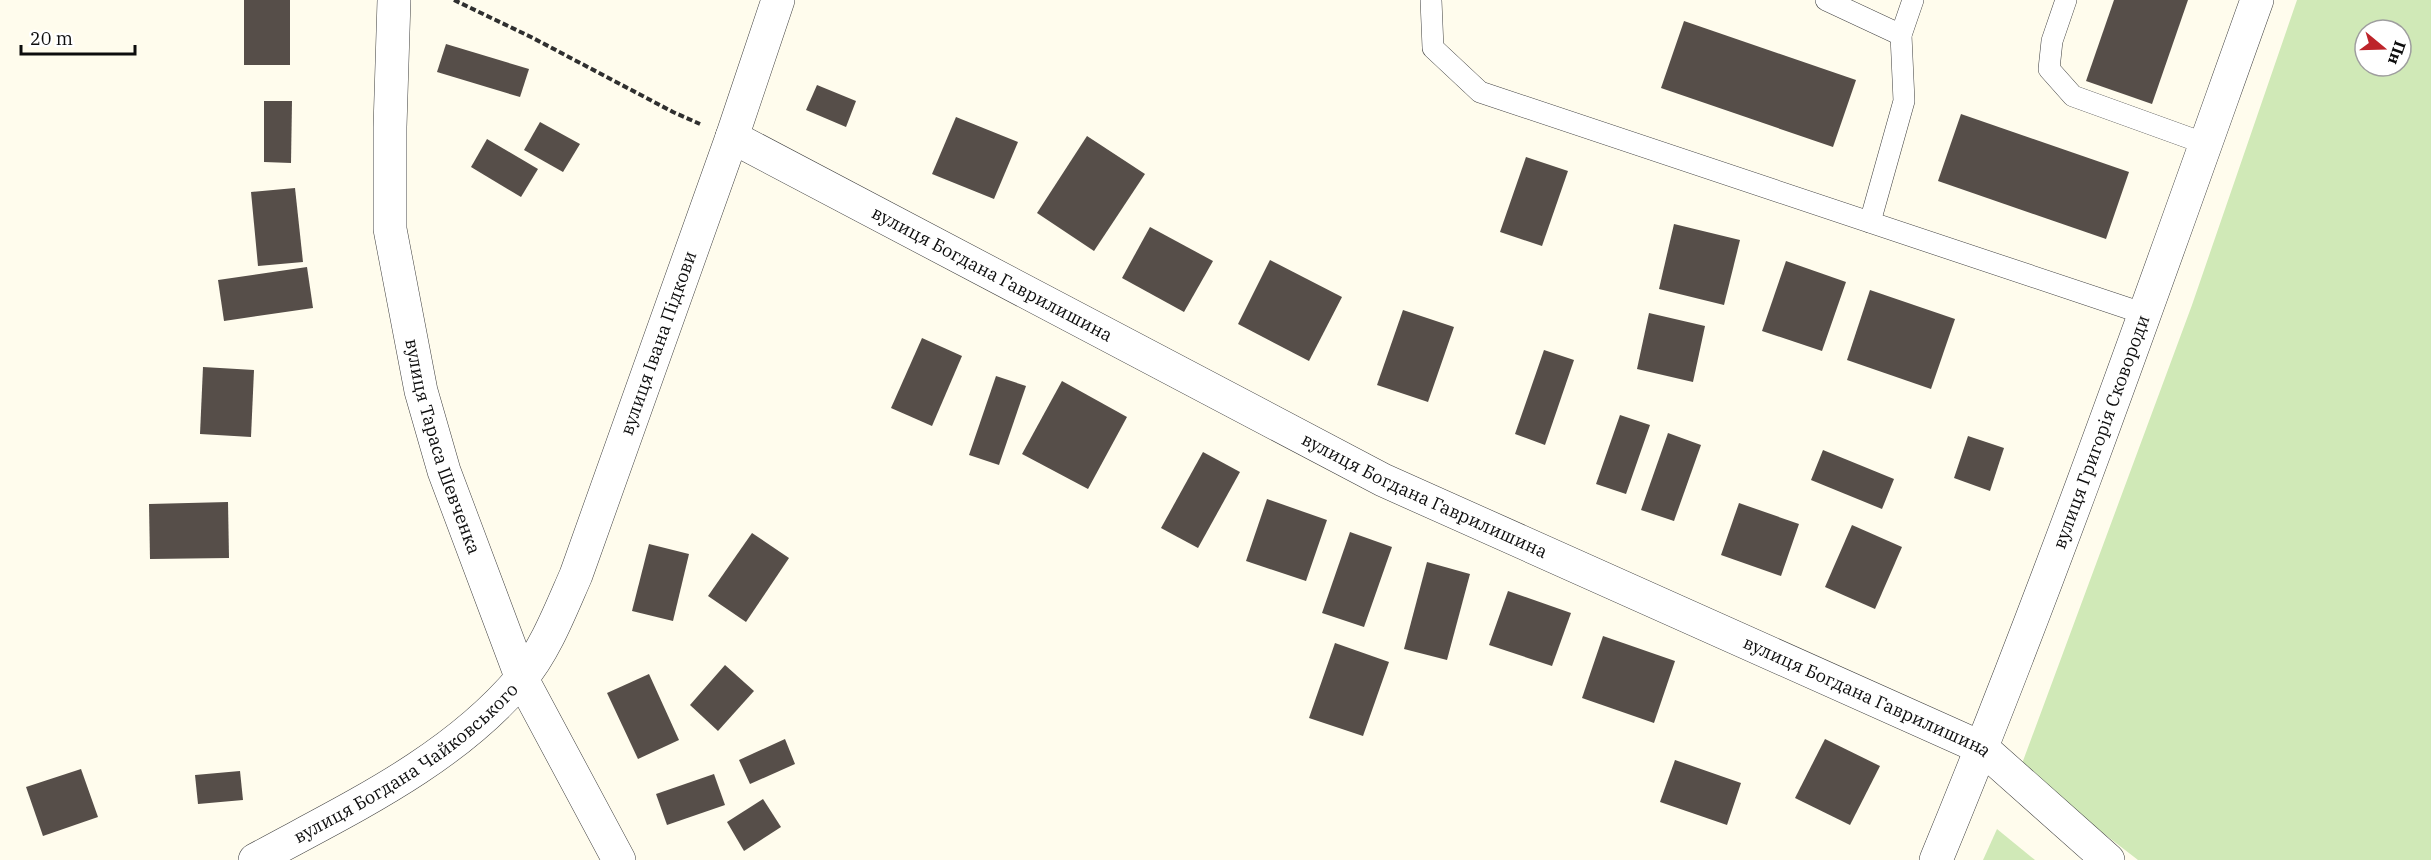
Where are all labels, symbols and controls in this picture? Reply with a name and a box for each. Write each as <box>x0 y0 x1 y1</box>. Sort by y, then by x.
scale bar <box>21 18 135 56</box>
north arrow <box>2353 18 2413 78</box>
text: 20 m <box>30 27 73 50</box>
text: Пн <box>2384 38 2411 68</box>
street label: вулиця Богдана Гаврилишина <box>868 201 1117 347</box>
street label: вулиця Івана Підкови <box>615 248 701 438</box>
street label: вулиця Григорія Сковороди <box>2047 312 2154 552</box>
street label: вулиця Тараса Шевченка <box>400 337 486 557</box>
street label: вулиця Богдана Гаврилишина <box>1298 427 1551 563</box>
street label: вулиця Богдана Гаврилишина <box>1740 631 1996 762</box>
street label: вулиця Богдана Чайковського <box>290 678 523 848</box>

